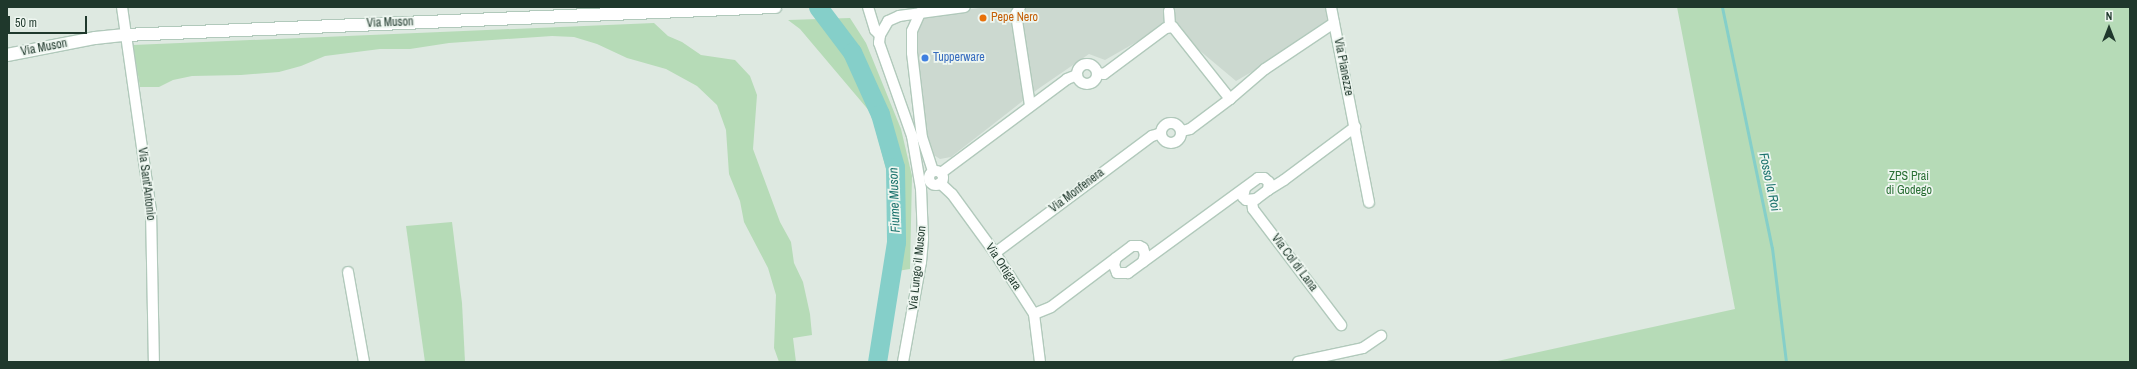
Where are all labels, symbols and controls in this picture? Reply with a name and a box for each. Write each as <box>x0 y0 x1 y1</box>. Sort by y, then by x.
scale bar <box>10 8 89 34</box>
north arrow <box>2089 8 2129 48</box>
text: N <box>2106 9 2112 23</box>
place label: Pepe Nero <box>991 11 1038 25</box>
marker: Pepe Nero <box>978 13 988 23</box>
text: 50 m <box>15 15 37 31</box>
street label: Via Muson <box>366 15 414 31</box>
street label: Via Muson <box>20 36 68 60</box>
street label: Via Pianezze <box>1330 37 1356 97</box>
place label: Tupperware <box>933 51 985 65</box>
marker: Tupperware <box>920 53 930 63</box>
street label: Via Sant'Antonio <box>134 147 158 221</box>
water label: Fosso la Roi <box>1755 151 1783 213</box>
street label: Via Monfenera <box>1047 166 1107 216</box>
water label: Fiume Muson <box>886 167 904 233</box>
park label: ZPS Prai di Godego <box>1886 170 1932 198</box>
street label: Via Lungo il Muson <box>906 225 930 311</box>
street label: Via Col di Lana <box>1268 232 1320 294</box>
street label: Via Ortigara <box>982 241 1024 293</box>

